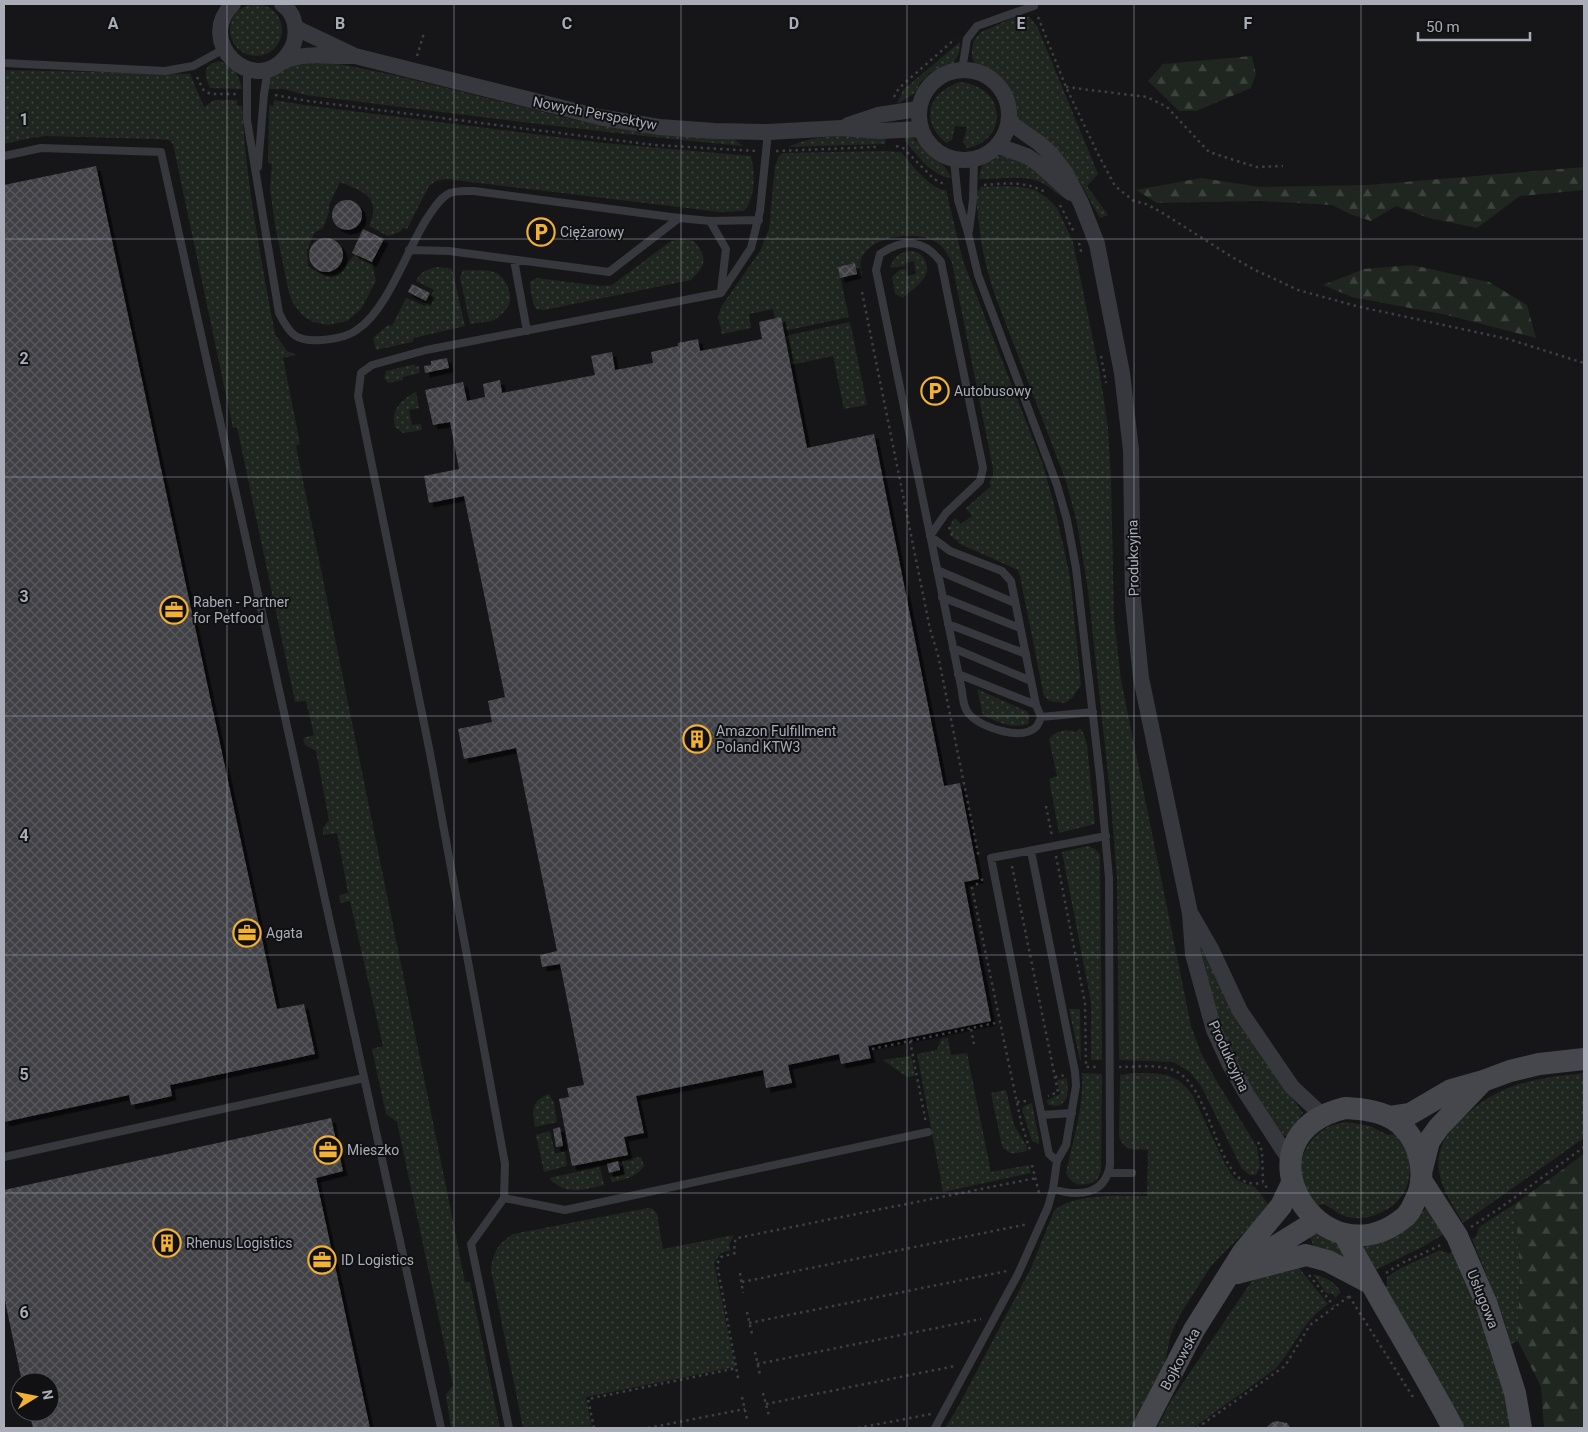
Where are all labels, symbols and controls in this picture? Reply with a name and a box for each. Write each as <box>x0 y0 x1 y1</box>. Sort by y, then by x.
scale bar <box>1418 10 1530 42</box>
text: A <box>108 14 119 33</box>
text: B <box>335 14 345 33</box>
text: C <box>562 14 572 33</box>
text: D <box>789 14 799 33</box>
text: E <box>1017 14 1026 33</box>
text: F <box>1244 14 1253 33</box>
text: 50 m <box>1426 18 1460 36</box>
street label: Nowych Perspektyw <box>532 93 659 133</box>
text: 1 <box>19 110 29 129</box>
parking icon: Ciężarowy <box>526 217 556 247</box>
place label: Ciężarowy <box>560 224 625 240</box>
text: 2 <box>19 349 29 368</box>
parking icon: Autobusowy <box>920 376 950 406</box>
place label: Autobusowy <box>954 383 1032 399</box>
street label: Produkcyjna <box>1124 520 1142 596</box>
text: 3 <box>19 587 29 606</box>
place label: Raben - Partner for Petfood <box>193 594 289 626</box>
office icon: Raben - Partner for Petfood <box>159 595 189 625</box>
place label: Amazon Fulfillment Poland KTW3 <box>716 723 837 755</box>
building icon: Amazon Fulfillment Poland KTW3 <box>682 724 712 754</box>
text: 4 <box>19 826 29 845</box>
office icon: Agata <box>232 918 262 948</box>
place label: Agata <box>266 925 303 941</box>
street label: Produkcyjna <box>1206 1018 1252 1094</box>
text: 5 <box>19 1065 29 1084</box>
office icon: Mieszko <box>313 1135 343 1165</box>
place label: Mieszko <box>347 1142 399 1158</box>
building icon: Rhenus Logistics <box>152 1228 182 1258</box>
place label: Rhenus Logistics <box>186 1235 292 1251</box>
office icon: ID Logistics <box>307 1245 337 1275</box>
place label: ID Logistics <box>341 1252 414 1268</box>
street label: Usługowa <box>1464 1267 1502 1331</box>
text: 6 <box>19 1303 29 1322</box>
street label: Bojkowska <box>1157 1325 1203 1393</box>
north arrow <box>10 1372 60 1422</box>
text: N <box>39 1388 57 1401</box>

